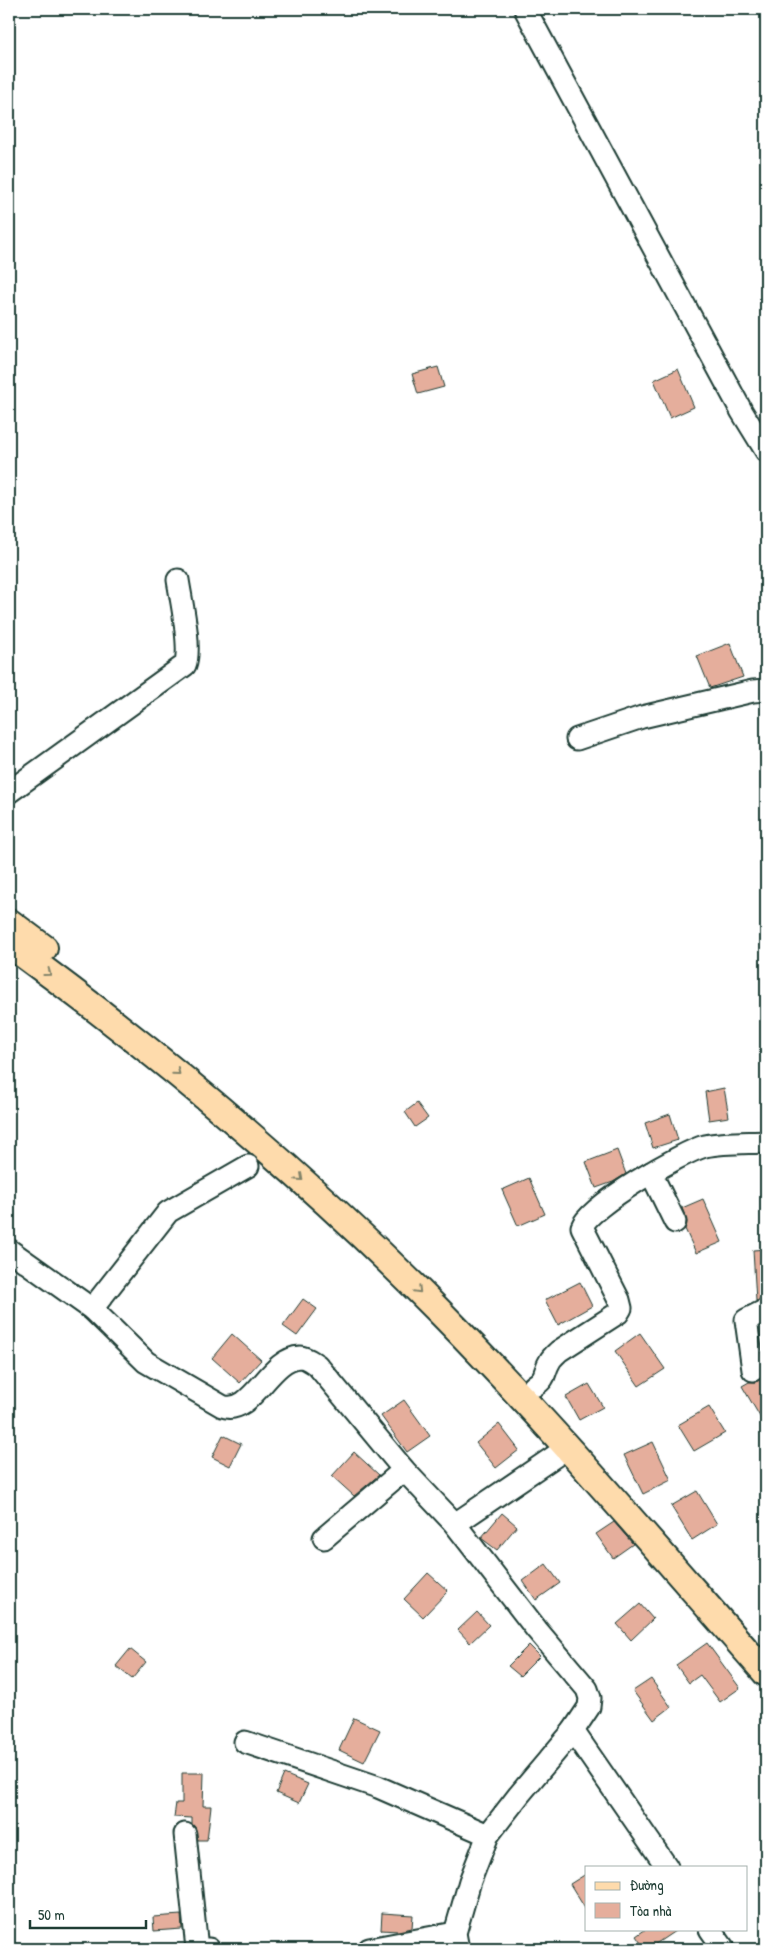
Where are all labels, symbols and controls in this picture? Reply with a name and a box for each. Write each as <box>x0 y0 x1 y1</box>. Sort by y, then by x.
one-way arrow <box>42 967 51 975</box>
one-way arrow <box>171 1067 180 1076</box>
one-way arrow <box>294 1172 303 1181</box>
one-way arrow <box>412 1284 421 1293</box>
legend <box>585 1866 748 1930</box>
text: Đường <box>630 1874 664 1895</box>
scale bar <box>30 1898 146 1930</box>
text: Tòa nhà <box>630 1900 671 1921</box>
text: 50 m <box>38 1904 65 1925</box>

